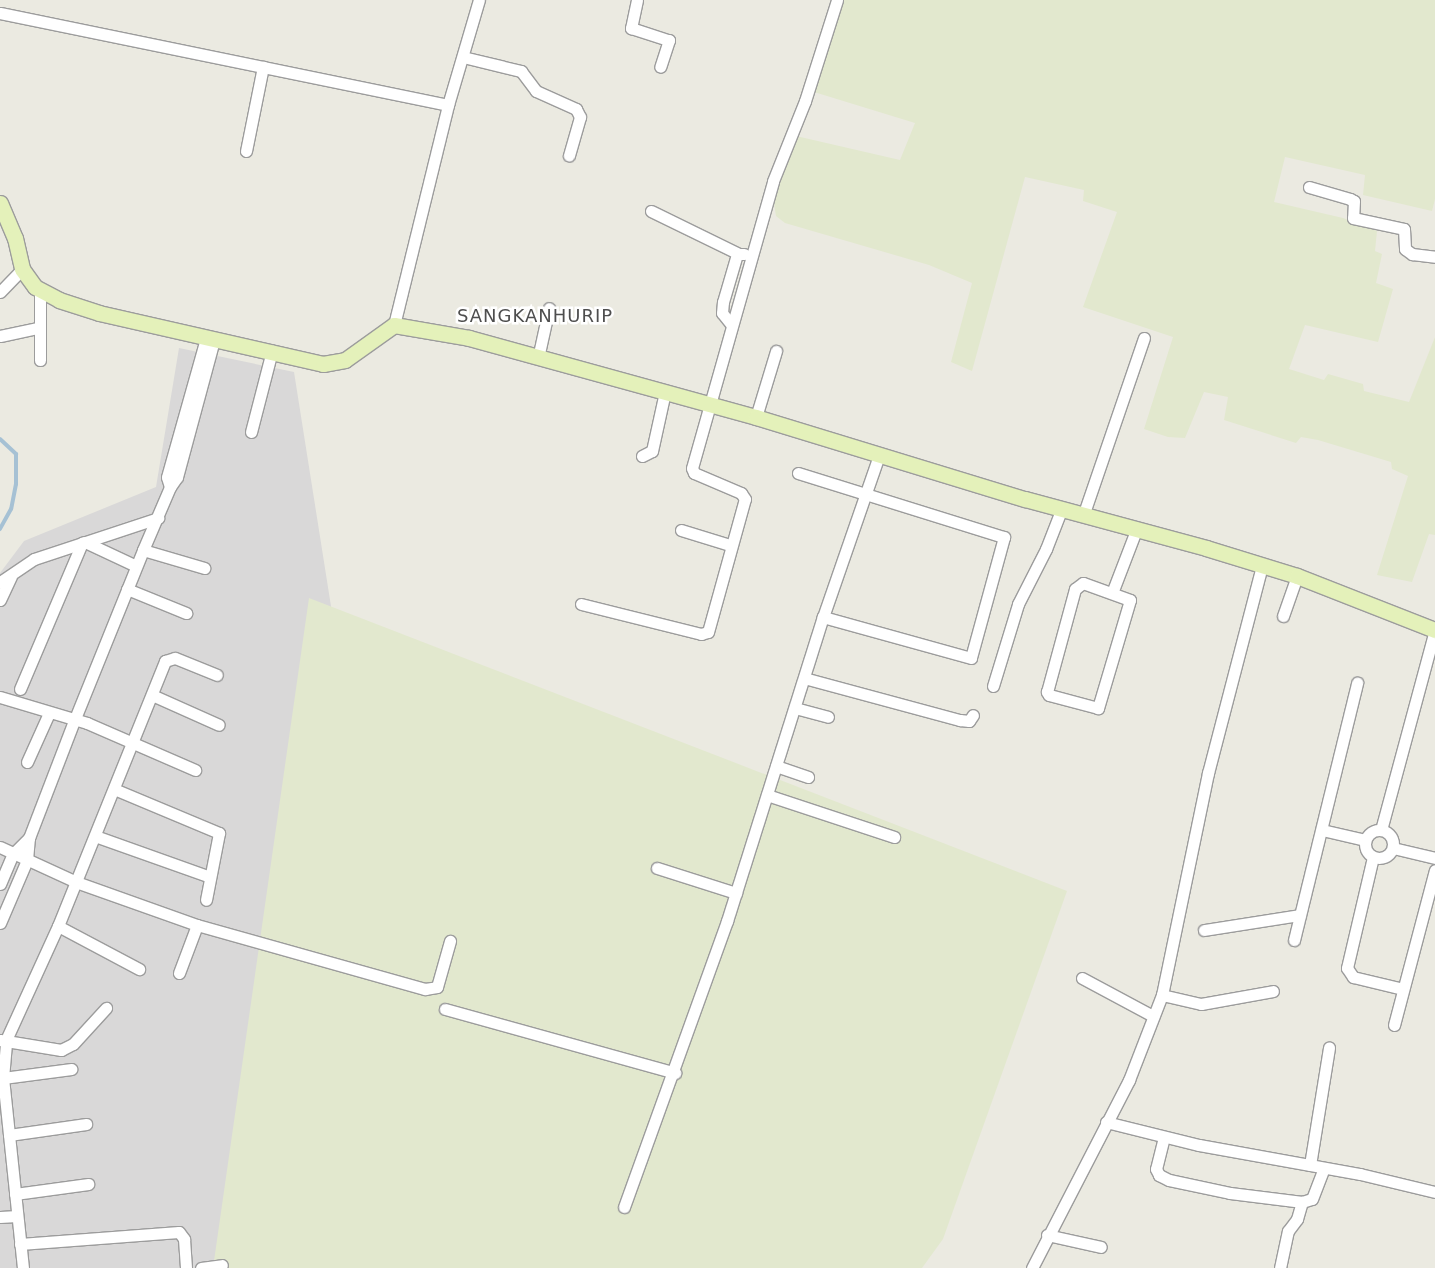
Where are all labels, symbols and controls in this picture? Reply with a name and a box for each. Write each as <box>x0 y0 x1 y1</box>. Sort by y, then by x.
district label: SANGKANHURIP <box>455 305 615 327</box>

